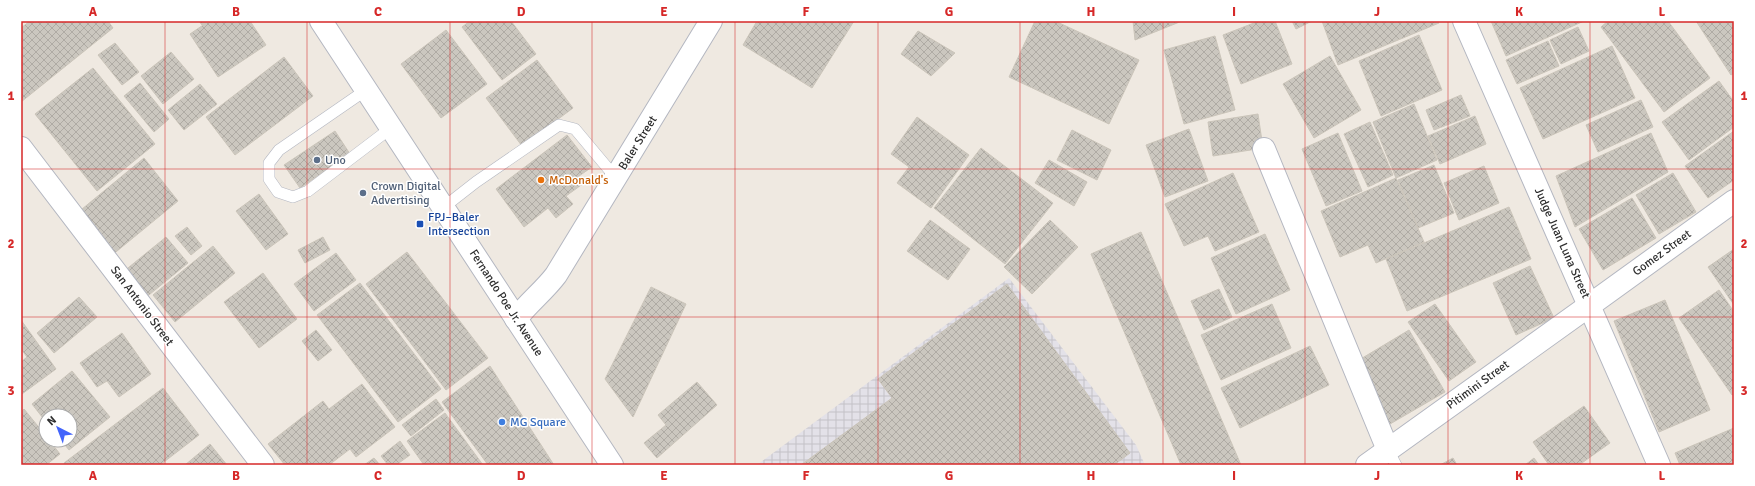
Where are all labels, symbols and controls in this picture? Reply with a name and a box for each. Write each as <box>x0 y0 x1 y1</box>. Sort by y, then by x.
text: A <box>89 4 98 20</box>
text: B <box>232 4 240 20</box>
text: C <box>374 4 382 20</box>
text: D <box>517 4 526 20</box>
text: E <box>660 4 668 20</box>
text: F <box>803 4 810 20</box>
text: G <box>945 4 953 20</box>
text: H <box>1087 4 1095 20</box>
text: I <box>1232 4 1236 20</box>
text: J <box>1374 4 1380 20</box>
text: K <box>1515 4 1523 20</box>
text: L <box>1659 4 1666 20</box>
text: 1 <box>7 88 15 104</box>
text: 1 <box>1740 88 1748 104</box>
street label: Baler Street <box>615 113 661 173</box>
place label: Uno <box>325 153 346 168</box>
marker: Uno <box>312 155 322 165</box>
place label: McDonald's <box>549 173 609 188</box>
marker: McDonald's <box>536 175 546 185</box>
place label: Crown Digital Advertising <box>371 179 441 208</box>
street label: Judge Juan Luna Street <box>1531 185 1593 301</box>
marker: Crown Digital Advertising <box>358 188 368 198</box>
place label: FPJ–Baler Intersection <box>428 210 490 239</box>
marker: FPJ–Baler Intersection <box>415 219 425 229</box>
street label: Gomez Street <box>1630 227 1694 279</box>
text: 2 <box>7 236 15 252</box>
text: 2 <box>1740 236 1748 252</box>
street label: Fernando Poe Jr. Avenue <box>466 247 546 359</box>
street label: San Antonio Street <box>107 263 177 349</box>
street label: Pitimini Street <box>1444 357 1512 413</box>
text: 3 <box>7 383 15 399</box>
text: 3 <box>1740 383 1748 399</box>
north arrow <box>38 408 78 448</box>
text: N <box>44 414 59 428</box>
place label: MG Square <box>510 415 566 430</box>
marker: MG Square <box>497 417 507 427</box>
text: A <box>89 468 98 484</box>
text: B <box>232 468 240 484</box>
text: C <box>374 468 382 484</box>
text: D <box>517 468 526 484</box>
text: E <box>660 468 668 484</box>
text: F <box>803 468 810 484</box>
text: G <box>945 468 953 484</box>
text: H <box>1087 468 1095 484</box>
text: I <box>1232 468 1236 484</box>
text: J <box>1374 468 1380 484</box>
text: K <box>1515 468 1523 484</box>
text: L <box>1659 468 1666 484</box>

